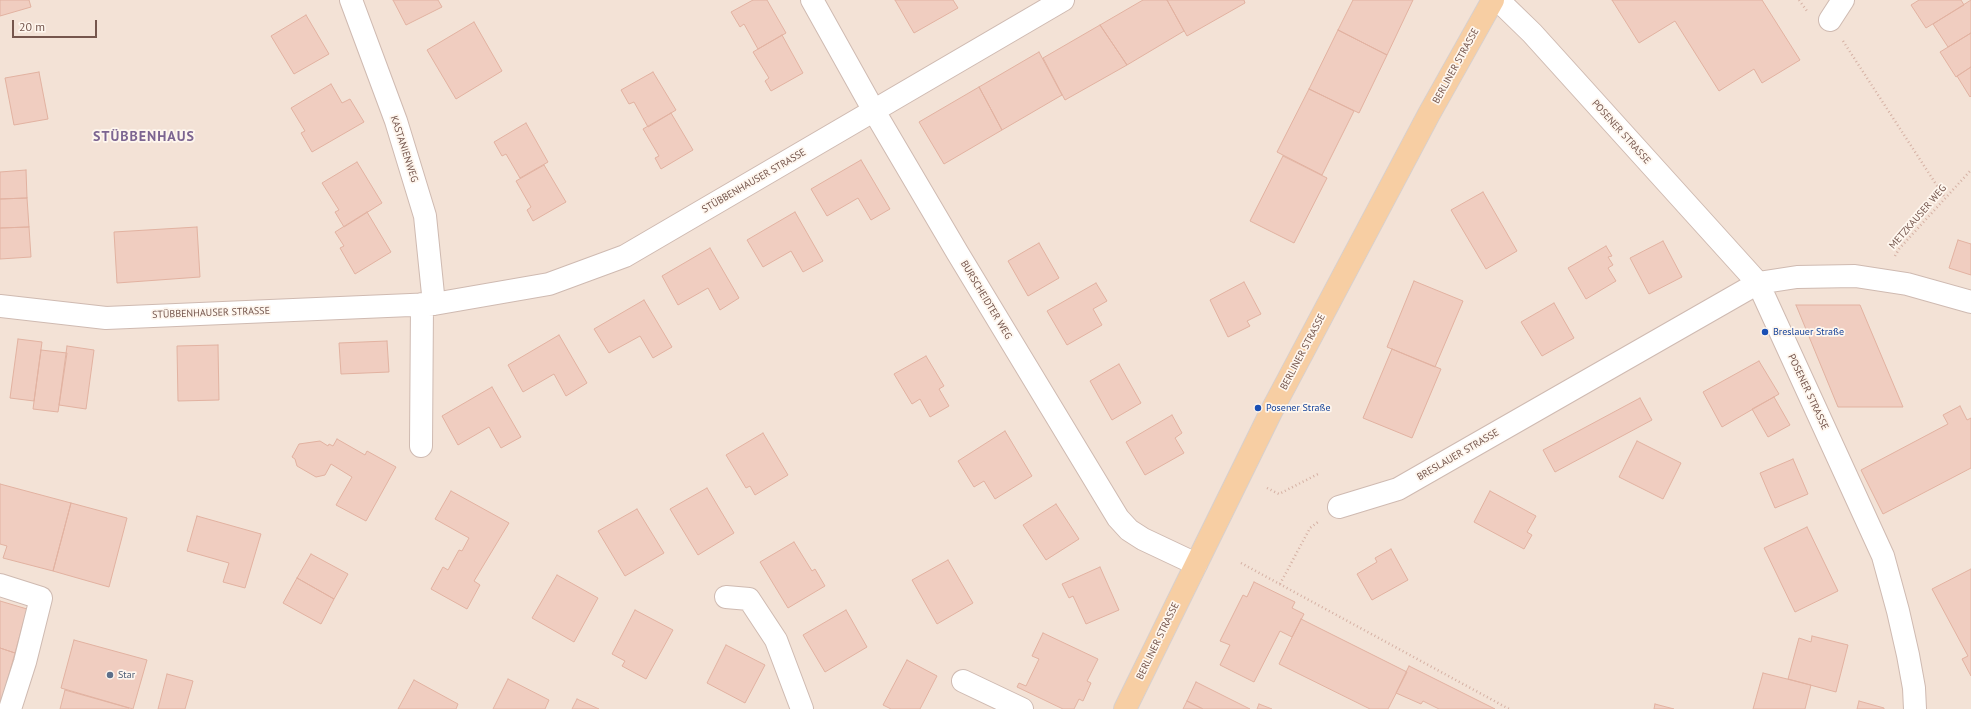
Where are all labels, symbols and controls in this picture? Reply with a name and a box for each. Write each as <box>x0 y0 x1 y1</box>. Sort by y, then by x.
scale bar <box>14 12 99 38</box>
text: 20 m <box>19 19 45 34</box>
street label: BERLINER STRASSE <box>1430 26 1482 106</box>
street label: POSENER STRASSE <box>1589 98 1653 166</box>
street label: KASTANIENWEG <box>388 114 420 184</box>
district label: STÜBBENHAUS <box>93 129 195 145</box>
street label: STÜBBENHAUSER STRASSE <box>700 146 808 216</box>
street label: METZKAUSER WEG <box>1887 182 1949 252</box>
street label: BURSCHEIDTER WEG <box>958 258 1014 342</box>
street label: STÜBBENHAUSER STRASSE <box>152 305 270 321</box>
street label: BERLINER STRASSE <box>1278 312 1328 392</box>
place label: Breslauer Straße <box>1773 326 1844 338</box>
marker: Breslauer Straße <box>1760 327 1770 337</box>
street label: POSENER STRASSE <box>1785 352 1831 432</box>
place label: Posener Straße <box>1266 402 1331 414</box>
marker: Posener Straße <box>1253 403 1263 413</box>
street label: BRESLAUER STRASSE <box>1415 427 1501 483</box>
street label: BERLINER STRASSE <box>1134 600 1182 682</box>
place label: Star <box>118 669 135 681</box>
marker: Star <box>105 670 115 680</box>

